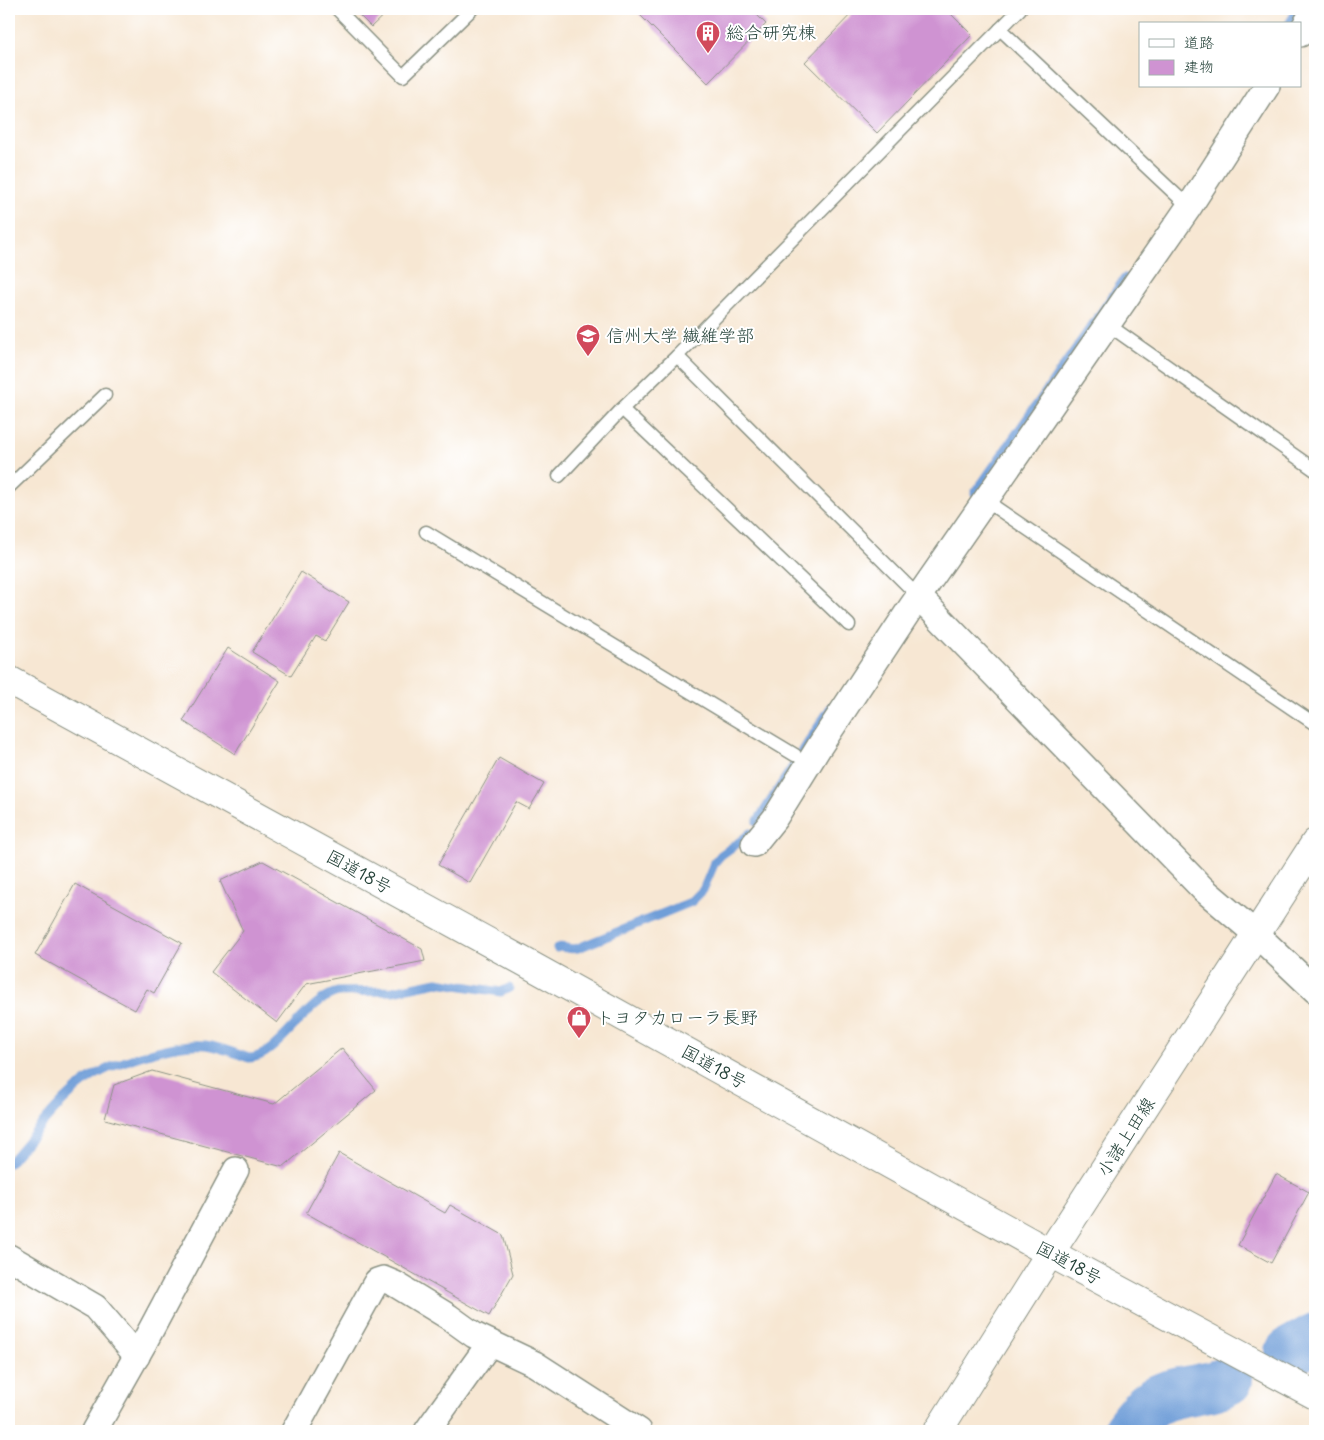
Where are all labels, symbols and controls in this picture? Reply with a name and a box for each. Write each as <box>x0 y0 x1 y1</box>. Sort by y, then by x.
building icon: 総合研究棟 <box>695 20 721 54</box>
place label: 総合研究棟 <box>726 21 816 44</box>
legend <box>1139 22 1302 88</box>
text: 道路 <box>1184 33 1214 52</box>
text: 建物 <box>1184 57 1214 76</box>
school or university icon: 信州大学 繊維学部 <box>575 323 601 357</box>
place label: 信州大学 繊維学部 <box>606 324 754 347</box>
street label: 国道18号 <box>322 844 396 899</box>
shop icon: トヨタカローラ長野 <box>566 1005 592 1039</box>
place label: トヨタカローラ長野 <box>596 1006 758 1029</box>
street label: 国道18号 <box>677 1039 751 1094</box>
street label: 小諸上田線 <box>1091 1093 1160 1181</box>
street label: 国道18号 <box>1032 1236 1106 1289</box>

